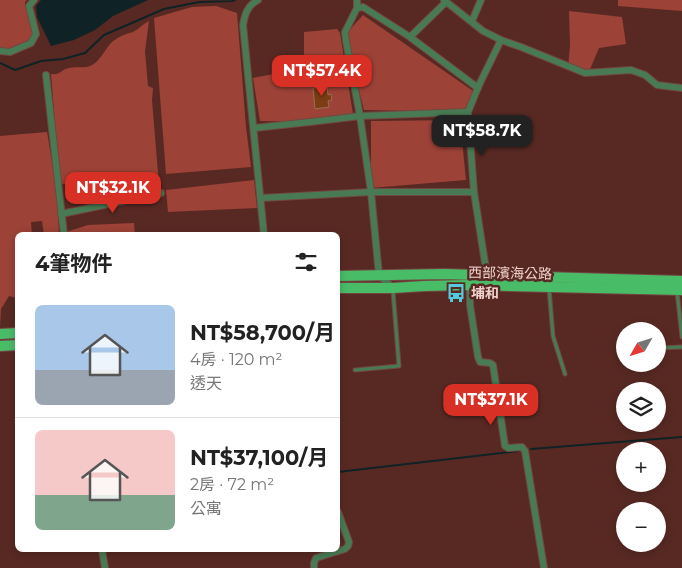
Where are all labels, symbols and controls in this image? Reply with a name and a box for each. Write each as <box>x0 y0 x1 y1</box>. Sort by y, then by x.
pin: NT$57.4K <box>270 54 374 97</box>
text: NT$57.4K <box>283 61 361 80</box>
pin: NT$58.7K <box>430 114 534 157</box>
text: NT$58.7K <box>443 121 521 140</box>
pin: NT$32.1K <box>61 172 165 214</box>
text: NT$32.1K <box>76 178 150 197</box>
icon: filters <box>292 248 320 276</box>
text: 4筆物件 <box>35 251 112 276</box>
street label: 西部濱海公路 <box>468 263 552 283</box>
bus stop icon: 埔和 <box>445 282 467 304</box>
place label: 埔和 <box>471 284 499 302</box>
text: NT$58,700/月 <box>190 320 335 345</box>
north arrow <box>616 322 666 372</box>
map controls <box>616 322 666 552</box>
icon: home <box>75 325 135 385</box>
text: 4房 · 120 m² <box>190 350 282 369</box>
text: 透天 <box>190 374 222 393</box>
button: layers <box>616 382 666 432</box>
pin: NT$37.1K <box>439 384 543 426</box>
text: NT$37.1K <box>454 390 528 409</box>
button: + <box>616 442 666 492</box>
text: NT$37,100/月 <box>190 445 328 470</box>
icon: home <box>75 450 135 510</box>
text: 2房 · 72 m² <box>190 475 274 494</box>
text: 公寓 <box>190 499 222 518</box>
button: − <box>616 502 666 552</box>

